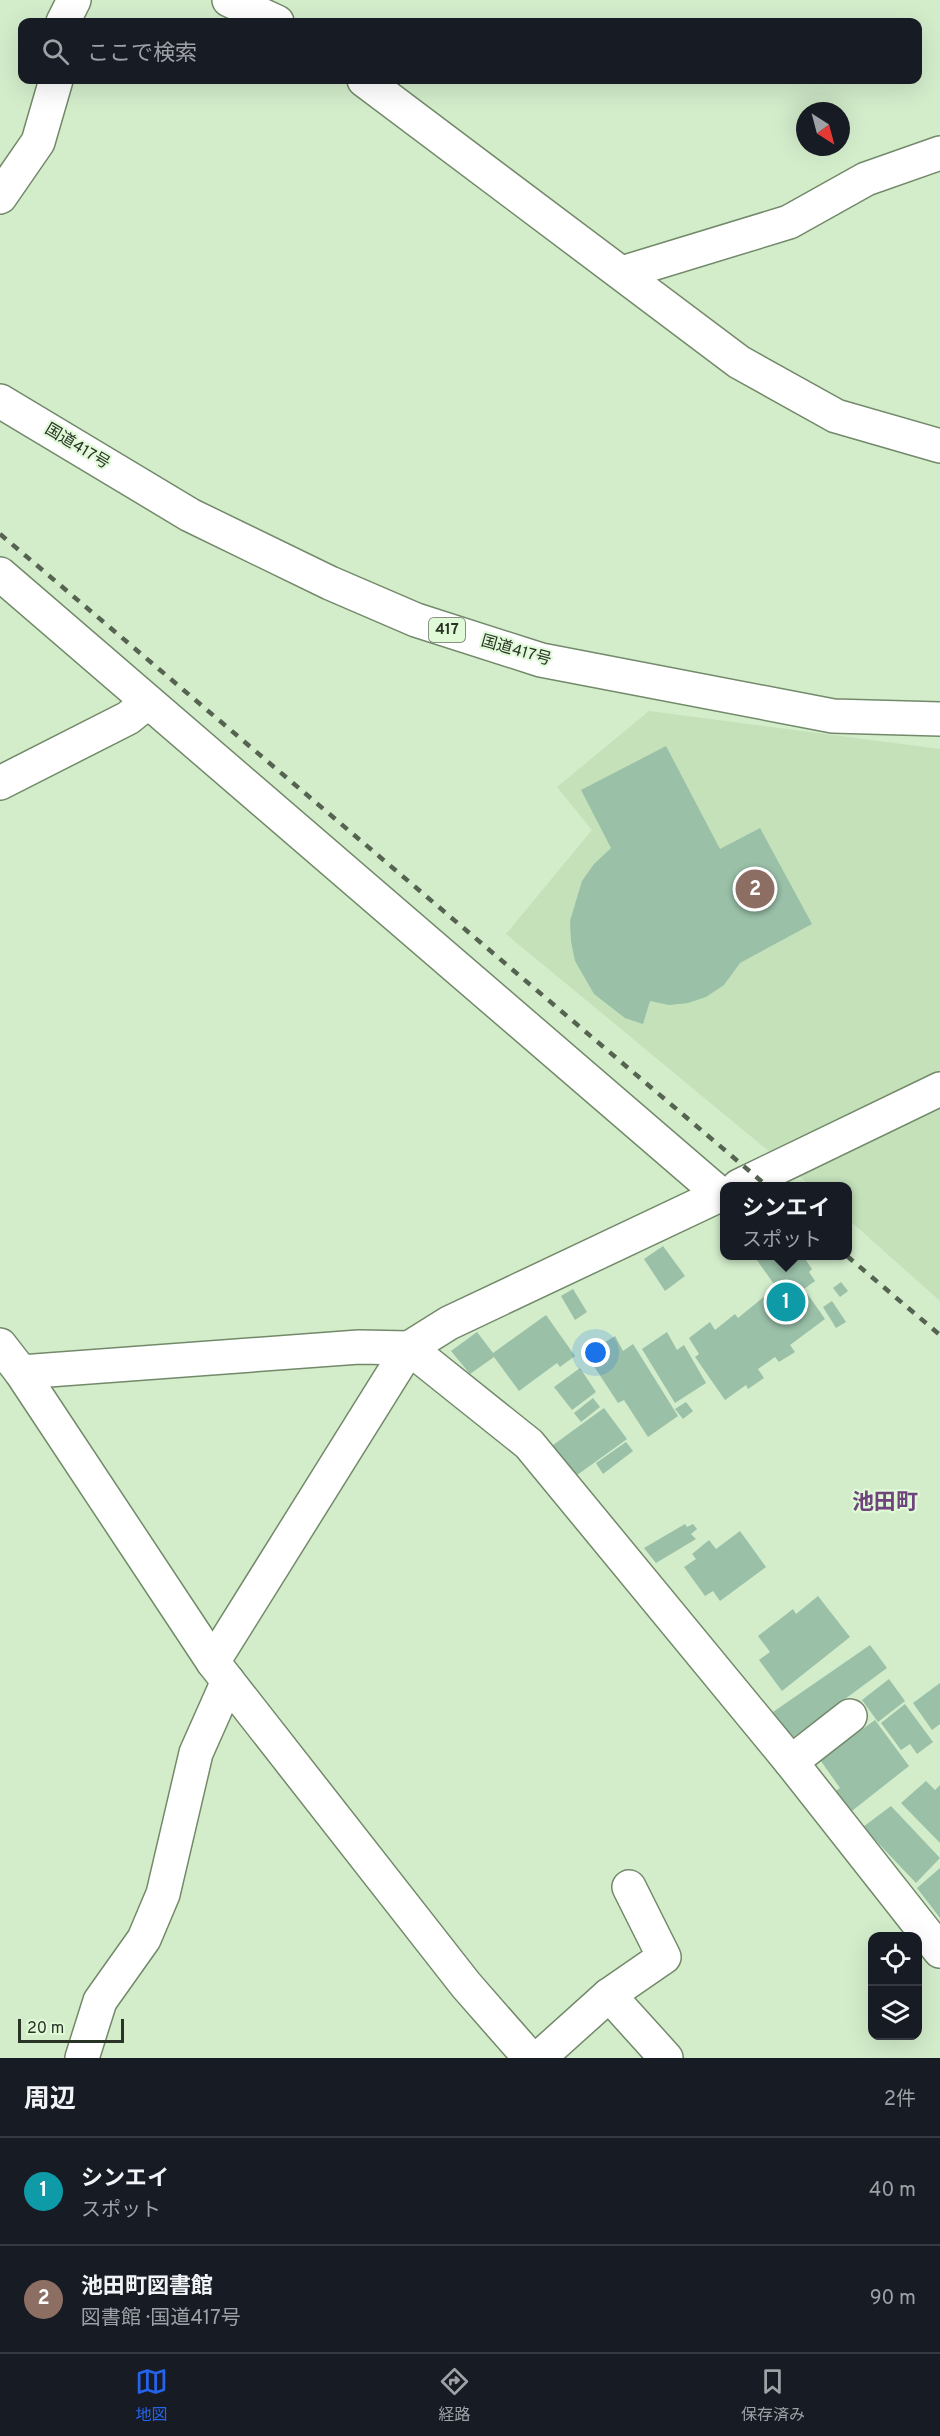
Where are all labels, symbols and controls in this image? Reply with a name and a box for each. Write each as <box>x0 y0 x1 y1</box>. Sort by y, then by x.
search box <box>18 18 922 84</box>
icon: search <box>39 35 72 68</box>
text: ここで検索 <box>87 41 197 68</box>
north arrow <box>796 102 850 156</box>
street label: 国道417号 <box>41 420 113 474</box>
road number: 417 <box>429 618 465 642</box>
street label: 国道417号 <box>479 631 553 671</box>
pin: 2 <box>736 866 774 912</box>
popup <box>720 1182 852 1260</box>
text: シンエイ <box>742 1196 830 1223</box>
text: スポット <box>742 1228 822 1254</box>
pin: 1 <box>766 1280 806 1324</box>
your location <box>581 1338 610 1367</box>
district label: 池田町 <box>852 1490 918 1517</box>
map controls <box>868 1932 922 2040</box>
button: locate <box>868 1932 922 1986</box>
button: layers <box>868 1986 922 2040</box>
scale bar <box>18 2016 124 2044</box>
text: 20 m <box>27 2019 64 2039</box>
text: 周辺 <box>24 2084 76 2117</box>
text: 2件 <box>884 2087 916 2113</box>
text: シンエイ <box>81 2166 169 2193</box>
text: 1 <box>40 2178 48 2204</box>
text: 40 m <box>869 2178 916 2204</box>
text: スポット <box>81 2198 161 2224</box>
text: 池田町図書館 <box>81 2274 213 2301</box>
text: 2 <box>37 2286 50 2312</box>
text: 90 m <box>870 2286 916 2312</box>
text: 図書館 · 国道417号 <box>81 2306 241 2332</box>
tab: 地図 <box>135 2365 168 2426</box>
tab: 経路 <box>438 2365 471 2426</box>
tab: 保存済み <box>741 2365 805 2426</box>

